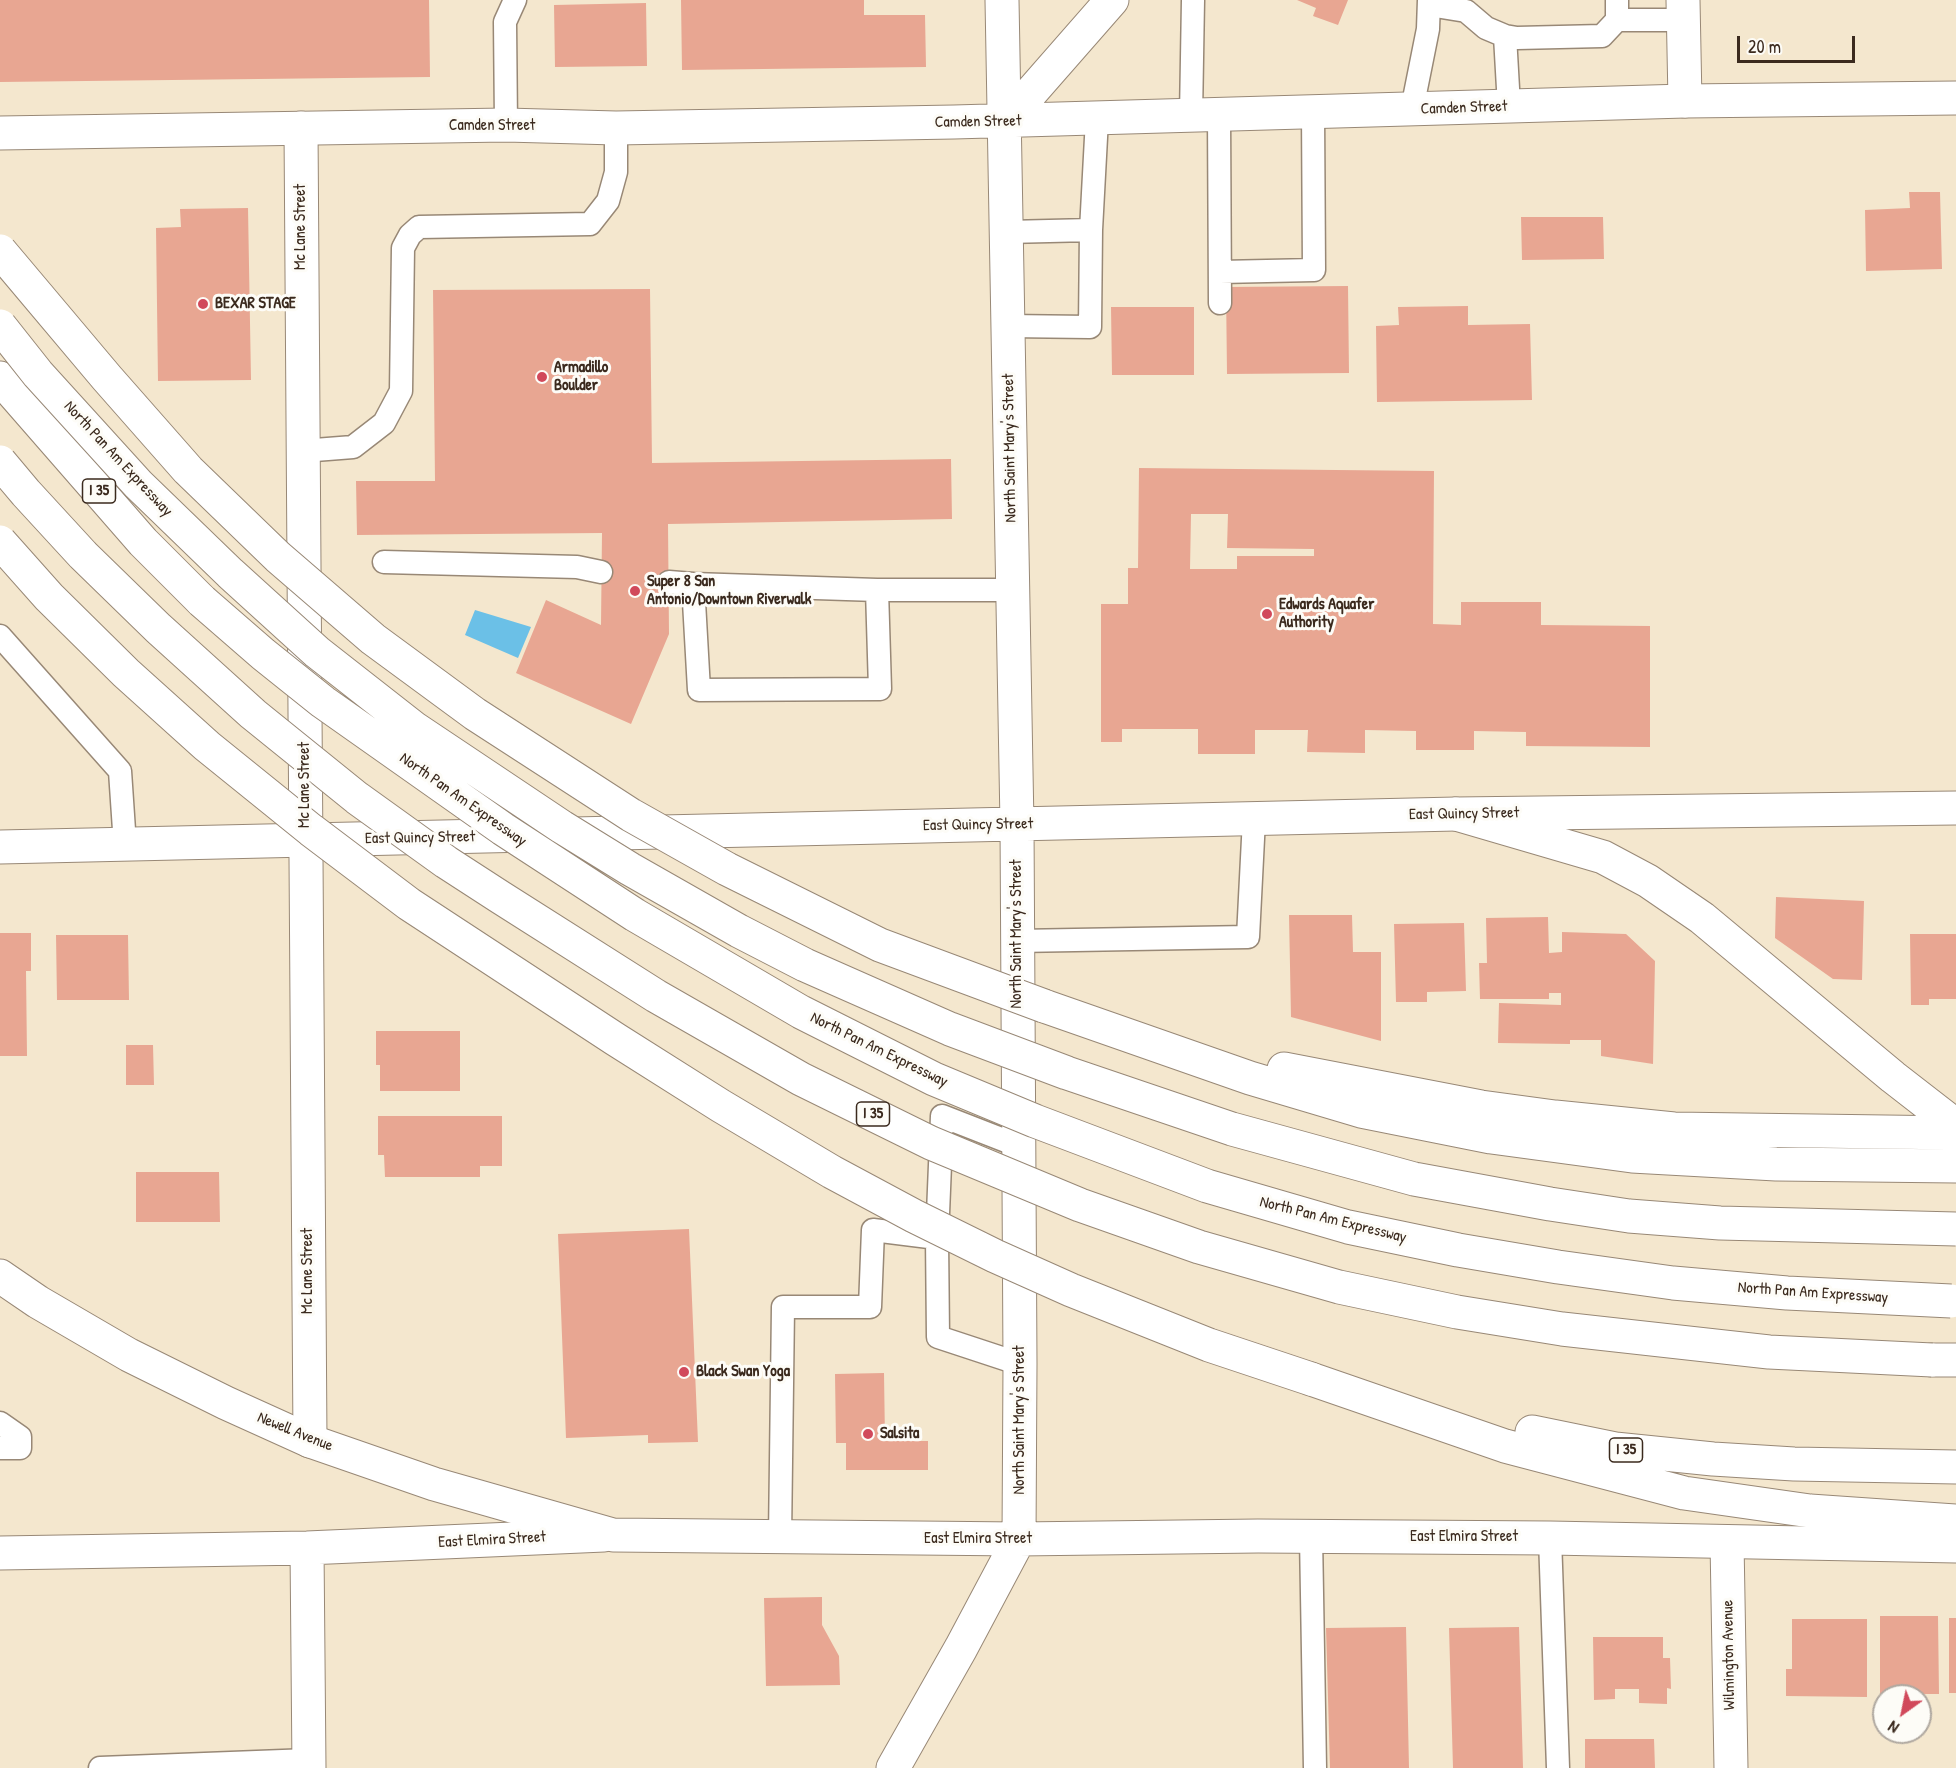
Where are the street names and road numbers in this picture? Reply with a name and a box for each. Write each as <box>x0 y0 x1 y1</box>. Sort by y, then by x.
street label: Camden Street <box>1420 97 1508 119</box>
street label: Camden Street <box>934 112 1022 132</box>
street label: Camden Street <box>449 116 535 136</box>
street label: Mc Lane Street <box>291 184 311 270</box>
street label: North Saint Mary's Street <box>999 373 1021 523</box>
street label: North Pan Am Expressway <box>60 397 176 521</box>
road number: I 35 <box>82 479 116 503</box>
street label: Mc Lane Street <box>295 742 315 828</box>
street label: North Pan Am Expressway <box>396 749 530 851</box>
street label: East Quincy Street <box>1409 803 1519 825</box>
street label: East Quincy Street <box>923 814 1033 836</box>
street label: East Quincy Street <box>365 827 475 849</box>
street label: North Saint Mary's Street <box>1007 859 1027 1009</box>
street label: North Pan Am Expressway <box>807 1008 951 1092</box>
road number: I 35 <box>856 1102 890 1126</box>
street label: North Pan Am Expressway <box>1258 1192 1408 1248</box>
street label: Mc Lane Street <box>298 1228 318 1314</box>
street label: North Pan Am Expressway <box>1737 1278 1889 1308</box>
street label: North Saint Mary's Street <box>1010 1345 1030 1495</box>
street label: Newell Avenue <box>254 1408 336 1456</box>
road number: I 35 <box>1610 1438 1642 1462</box>
street label: East Elmira Street <box>1410 1527 1518 1547</box>
street label: East Elmira Street <box>438 1528 546 1552</box>
street label: East Elmira Street <box>924 1529 1032 1549</box>
street label: Wilmington Avenue <box>1718 1600 1740 1710</box>

